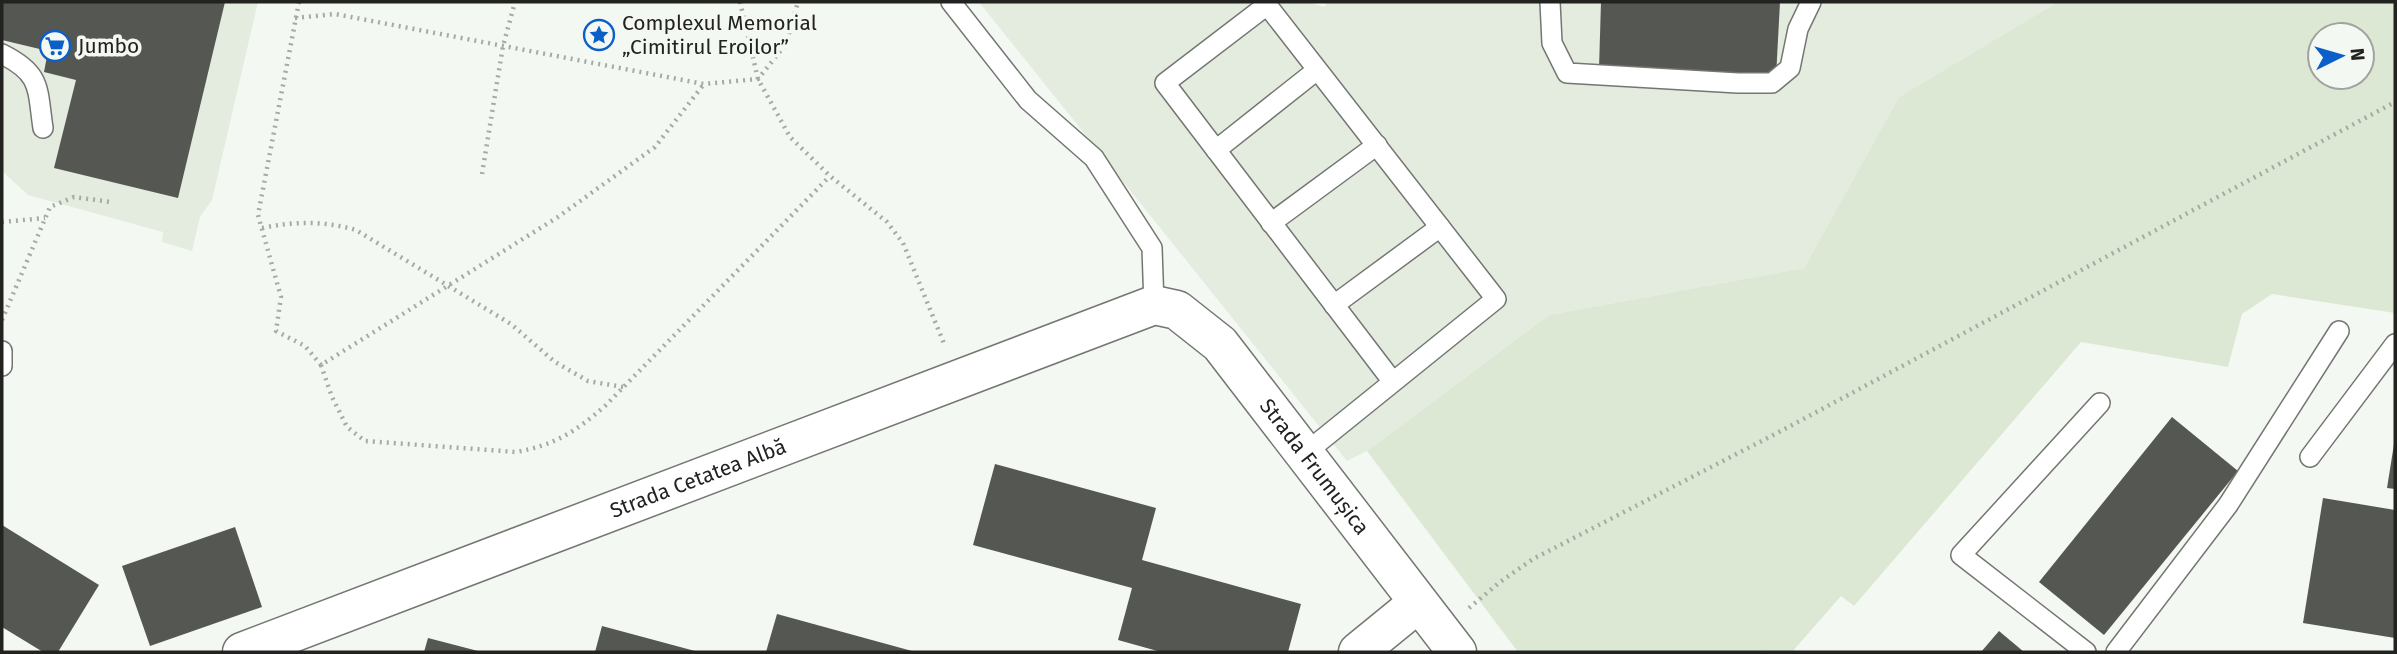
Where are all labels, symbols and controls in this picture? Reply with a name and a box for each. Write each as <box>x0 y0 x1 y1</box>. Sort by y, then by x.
place label: Complexul Memorial „Cimitirul Eroilor” <box>622 10 817 60</box>
place icon: Complexul Memorial „Cimitirul Eroilor” <box>582 18 616 52</box>
north arrow <box>2306 21 2376 91</box>
supermarket icon: Jumbo <box>38 29 72 63</box>
place label: Jumbo <box>78 33 139 59</box>
text: N <box>2345 47 2369 62</box>
street label: Strada Frumușica <box>1254 394 1375 540</box>
street label: Strada Cetatea Albă <box>606 433 790 524</box>

